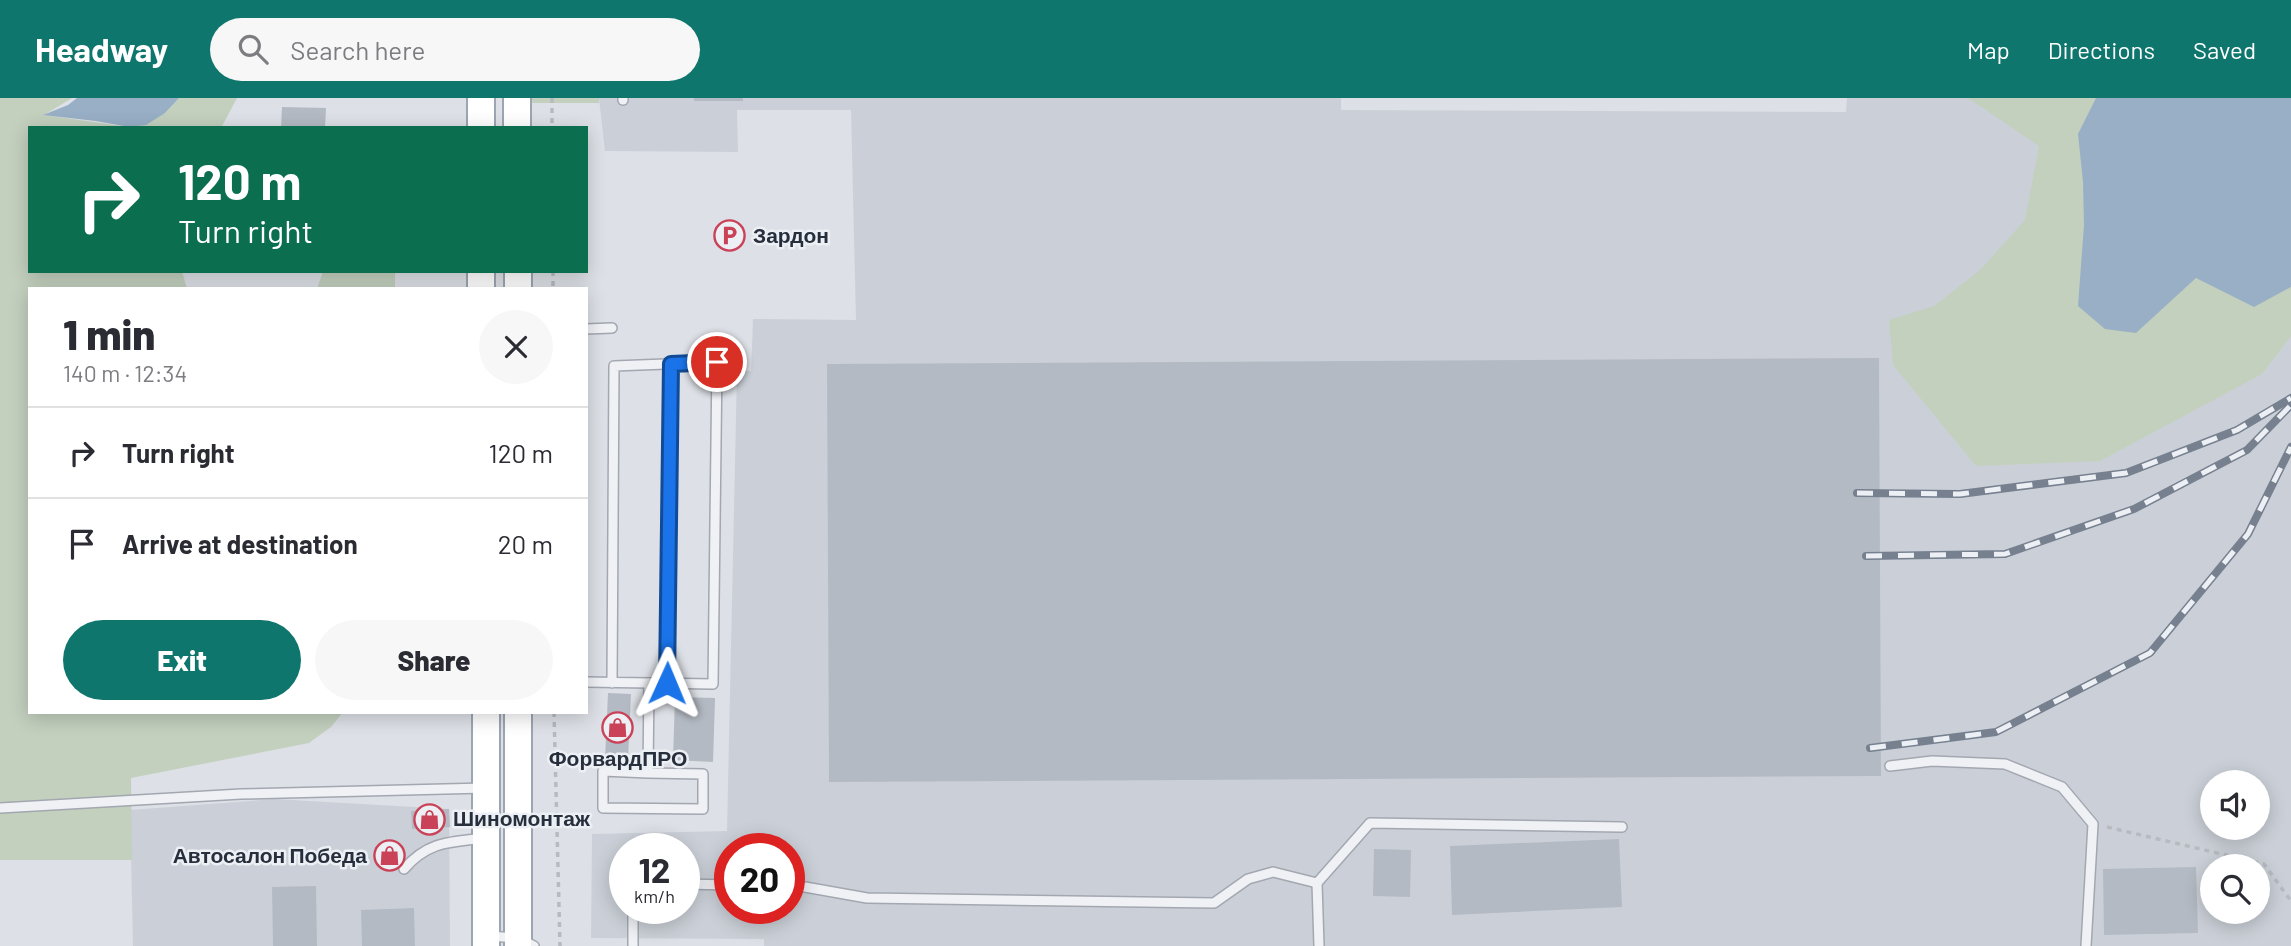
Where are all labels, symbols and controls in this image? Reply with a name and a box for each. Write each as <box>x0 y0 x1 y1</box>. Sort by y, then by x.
search box <box>210 18 700 81</box>
text: Headway <box>35 29 168 69</box>
icon: search <box>234 30 272 68</box>
text: Search here <box>290 34 425 65</box>
text: Map <box>1967 35 2010 64</box>
text: Directions <box>2048 35 2155 64</box>
text: Saved <box>2193 35 2256 64</box>
text: 120 m <box>178 151 301 210</box>
icon: right <box>63 154 154 245</box>
text: Turn right <box>178 211 313 249</box>
parking icon: Зардон <box>713 219 747 253</box>
place label: Зардон <box>753 222 829 247</box>
text: 1 min <box>63 308 155 358</box>
button: close <box>479 310 553 384</box>
pin <box>687 332 747 392</box>
icon: arrive <box>698 343 736 381</box>
text: 140 m · 12:34 <box>63 359 187 387</box>
icon: right <box>63 434 101 472</box>
text: Turn right <box>122 437 235 468</box>
text: 120 m <box>489 437 553 468</box>
icon: arrive <box>63 525 101 563</box>
text: Arrive at destination <box>122 528 358 559</box>
text: 20 m <box>498 528 553 559</box>
button: Exit <box>63 620 301 700</box>
button: Share <box>315 620 553 700</box>
position arrow <box>630 646 704 720</box>
shop icon: ФорвардПРО <box>601 710 635 744</box>
place label: ФорвардПРО <box>549 745 687 770</box>
map controls <box>2200 770 2270 924</box>
button: sound <box>2200 770 2270 840</box>
shop icon: Шиномонтаж <box>413 802 447 836</box>
place label: Шиномонтаж <box>453 805 591 830</box>
speed limit sign: 20 <box>714 833 805 924</box>
shop icon: Автосалон Победа <box>373 839 407 873</box>
place label: Автосалон Победа <box>173 842 367 867</box>
text: 12 <box>638 848 670 890</box>
button: search <box>2200 854 2270 924</box>
text: km/h <box>634 885 675 907</box>

